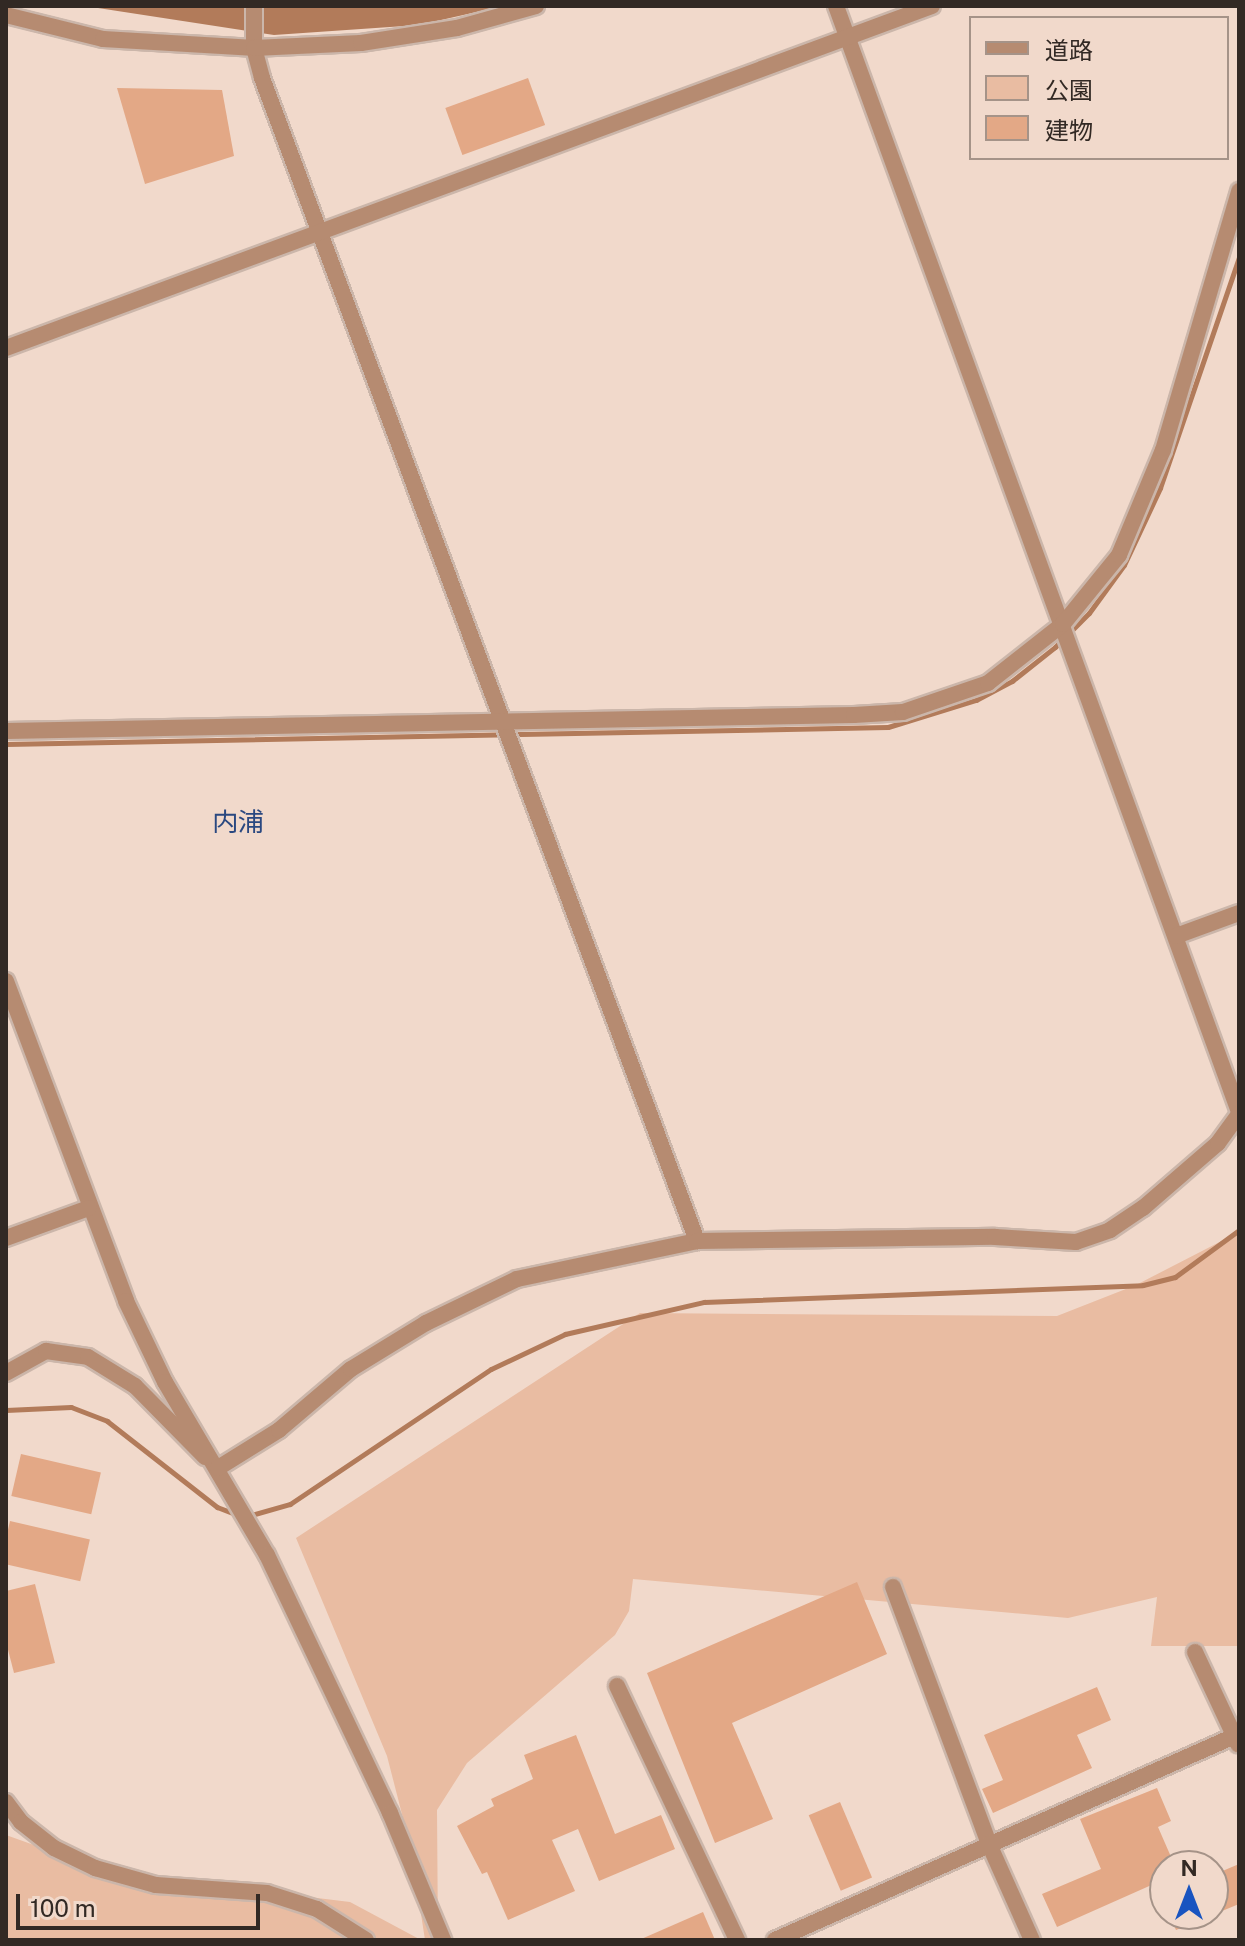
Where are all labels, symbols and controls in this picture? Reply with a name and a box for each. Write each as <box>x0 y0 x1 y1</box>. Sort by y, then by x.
legend <box>969 16 1229 160</box>
text: 道路 <box>1045 36 1093 64</box>
text: 公園 <box>1045 76 1093 104</box>
text: 建物 <box>1045 116 1093 144</box>
district label: 内浦 <box>212 806 264 838</box>
north arrow <box>1149 1850 1229 1930</box>
text: N <box>1180 1855 1198 1881</box>
scale bar <box>20 1878 264 1928</box>
text: 100 m <box>30 1894 96 1922</box>

